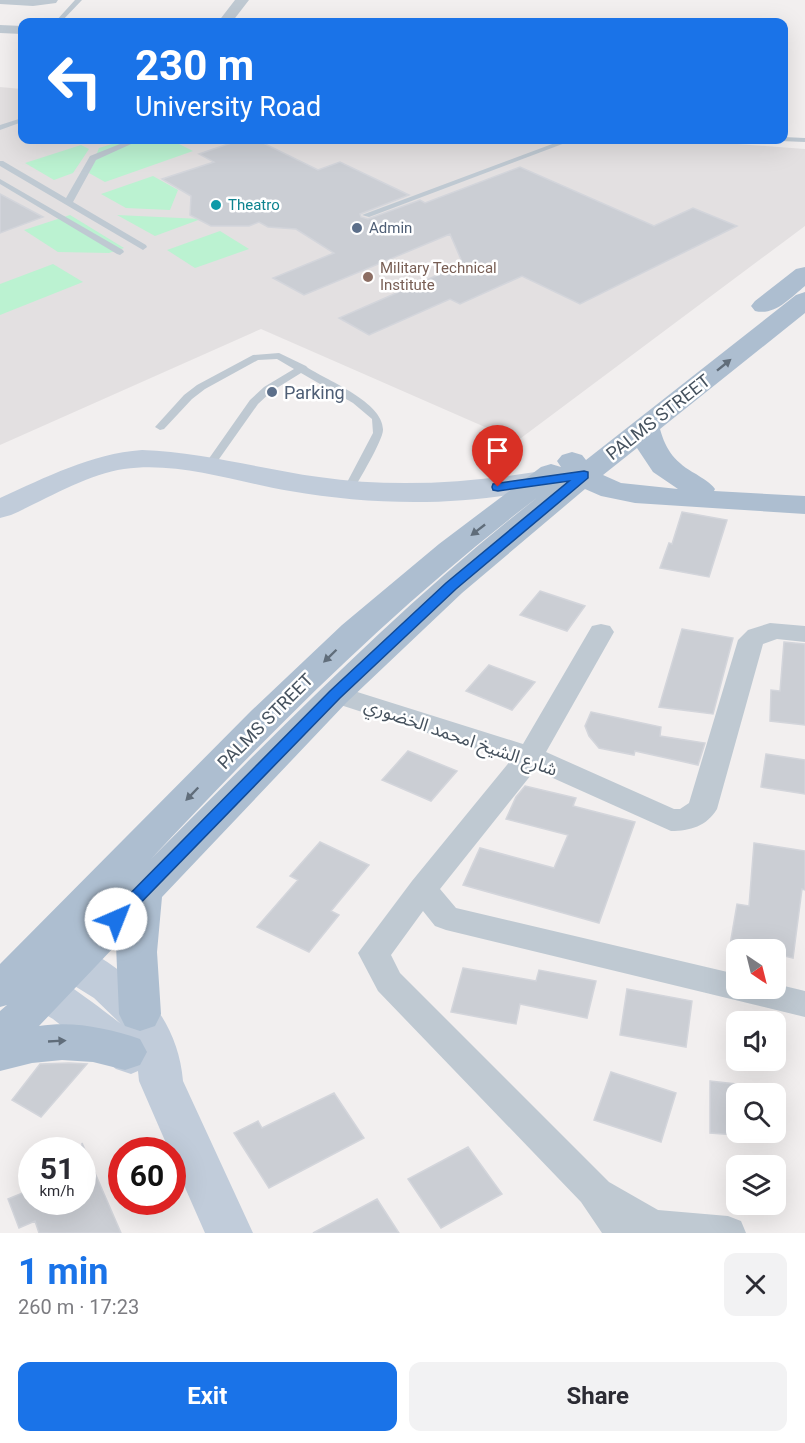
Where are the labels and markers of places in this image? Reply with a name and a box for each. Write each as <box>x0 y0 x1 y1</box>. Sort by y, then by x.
place label: Theatro <box>228 196 280 214</box>
marker: Theatro <box>209 198 223 212</box>
place label: Admin <box>369 219 412 237</box>
marker: Admin <box>350 221 364 235</box>
place label: Military Technical Institute <box>380 259 497 294</box>
marker: Military Technical Institute <box>361 270 375 284</box>
place label: Parking <box>284 382 345 403</box>
marker: Parking <box>265 385 279 399</box>
pin <box>472 425 523 487</box>

